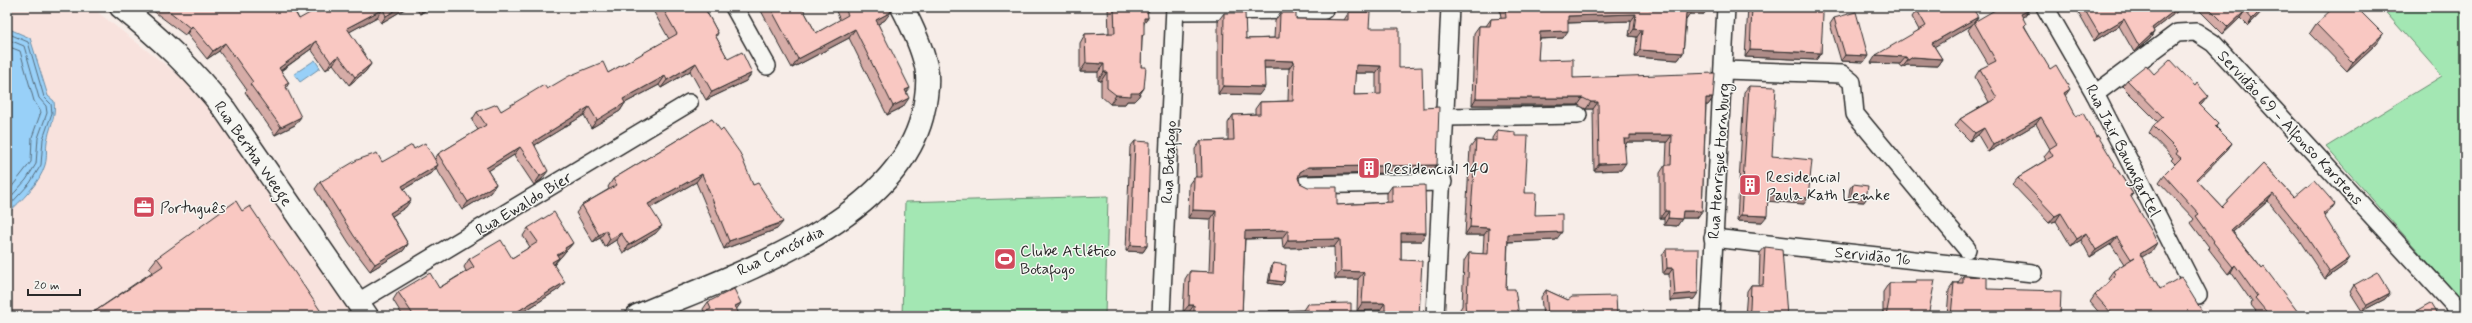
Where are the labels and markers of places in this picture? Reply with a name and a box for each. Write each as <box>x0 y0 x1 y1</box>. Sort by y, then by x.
building icon: Residencial 140 <box>1356 155 1382 181</box>
place label: Residencial 140 <box>1384 159 1489 180</box>
place label: Residencial Paula Kath Lemke <box>1766 167 1890 206</box>
building icon: Residencial Paula Kath Lemke <box>1737 172 1763 198</box>
office icon: Português <box>131 194 157 220</box>
place label: Português <box>160 198 226 219</box>
place label: Clube Atlético Botafogo <box>1020 241 1117 282</box>
sports icon: Clube Atlético Botafogo <box>992 246 1018 272</box>

